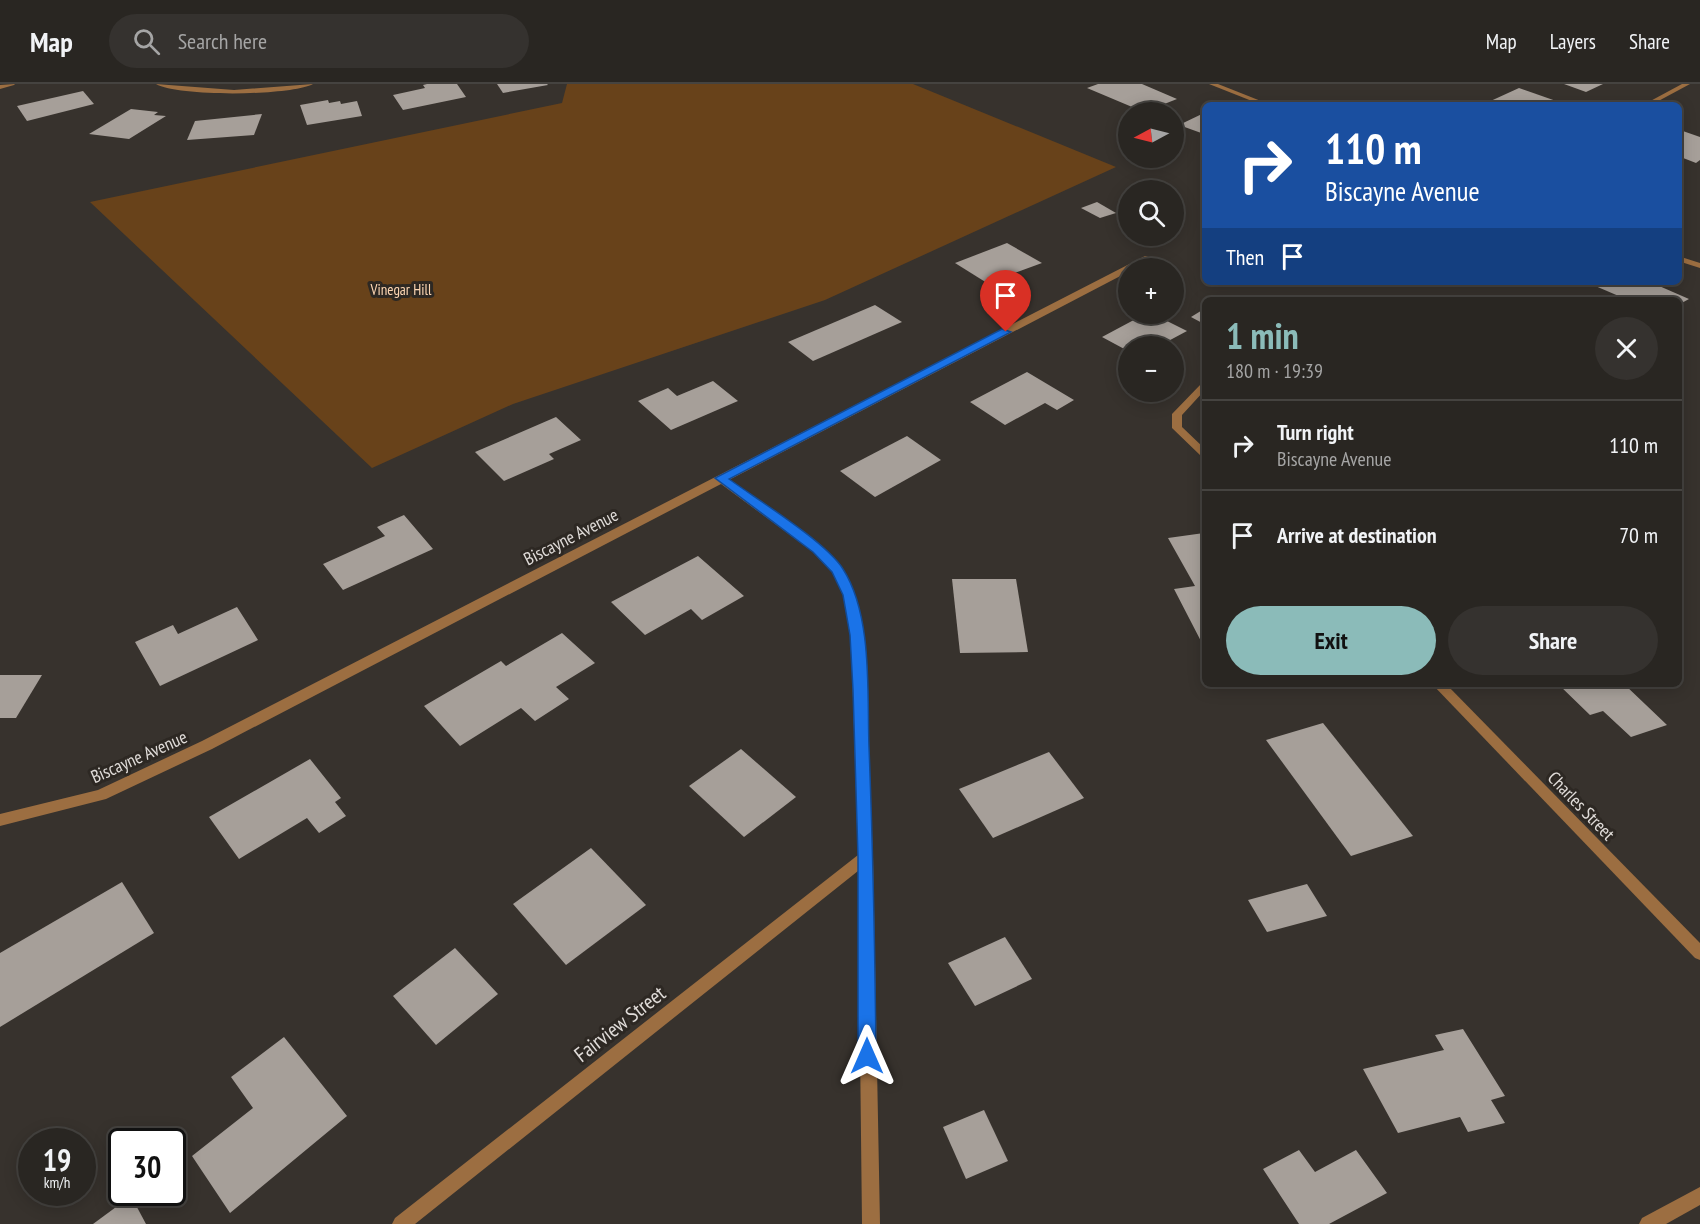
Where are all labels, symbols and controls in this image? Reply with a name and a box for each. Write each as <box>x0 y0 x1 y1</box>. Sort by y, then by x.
search box <box>109 14 529 68</box>
text: Map <box>30 23 73 60</box>
icon: search <box>130 25 163 58</box>
text: Search here <box>178 27 267 55</box>
text: Map <box>1486 28 1517 55</box>
text: Layers <box>1550 28 1596 55</box>
text: Share <box>1629 28 1670 55</box>
north arrow <box>1118 102 1184 168</box>
map controls <box>1118 102 1184 402</box>
text: 110 m <box>1325 121 1422 176</box>
icon: right <box>1226 126 1304 204</box>
text: Biscayne Avenue <box>1325 174 1480 208</box>
button: search <box>1118 180 1184 246</box>
icon: arrive <box>1276 240 1309 273</box>
text: Then <box>1226 243 1264 271</box>
button: + <box>1118 258 1184 324</box>
pin <box>980 270 1031 332</box>
icon: arrive <box>989 279 1022 312</box>
park label: Vinegar Hill <box>370 280 432 299</box>
text: 1 min <box>1226 312 1299 359</box>
button: close <box>1595 317 1658 380</box>
button: − <box>1118 336 1184 402</box>
text: 180 m · 19:39 <box>1226 358 1323 384</box>
text: Turn right <box>1277 418 1354 446</box>
icon: right <box>1226 429 1259 462</box>
text: 110 m <box>1609 431 1658 459</box>
text: Biscayne Avenue <box>1277 446 1391 472</box>
street label: Biscayne Avenue <box>520 503 622 570</box>
icon: arrive <box>1226 519 1259 552</box>
text: Arrive at destination <box>1277 521 1437 549</box>
text: 70 m <box>1619 521 1658 549</box>
button: Exit <box>1226 606 1436 675</box>
button: Share <box>1448 606 1658 675</box>
street label: Biscayne Avenue <box>87 725 191 788</box>
street label: Charles Street <box>1543 766 1620 845</box>
street label: Fairview Street <box>569 979 671 1068</box>
position arrow <box>835 1024 899 1088</box>
speed limit sign: 30 <box>108 1128 186 1206</box>
text: 19 <box>43 1140 71 1179</box>
text: km/h <box>44 1173 70 1192</box>

